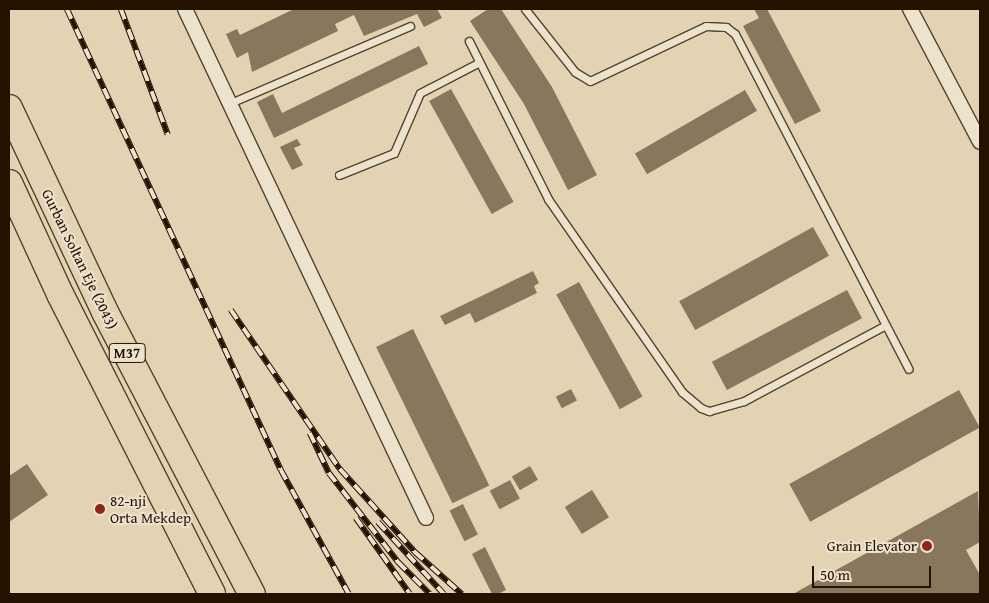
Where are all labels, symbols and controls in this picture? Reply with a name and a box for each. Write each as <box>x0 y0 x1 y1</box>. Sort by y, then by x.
street label: Gurban Soltan Eje (2043) <box>38 186 122 332</box>
road number: M37 <box>108 342 146 364</box>
place label: 82-nji Orta Mekdep <box>110 491 191 526</box>
marker: 82-nji Orta Mekdep <box>94 503 106 515</box>
place label: Grain Elevator <box>827 537 917 555</box>
marker: Grain Elevator <box>921 540 933 552</box>
scale bar <box>814 556 933 588</box>
text: 50 m <box>820 564 850 585</box>

